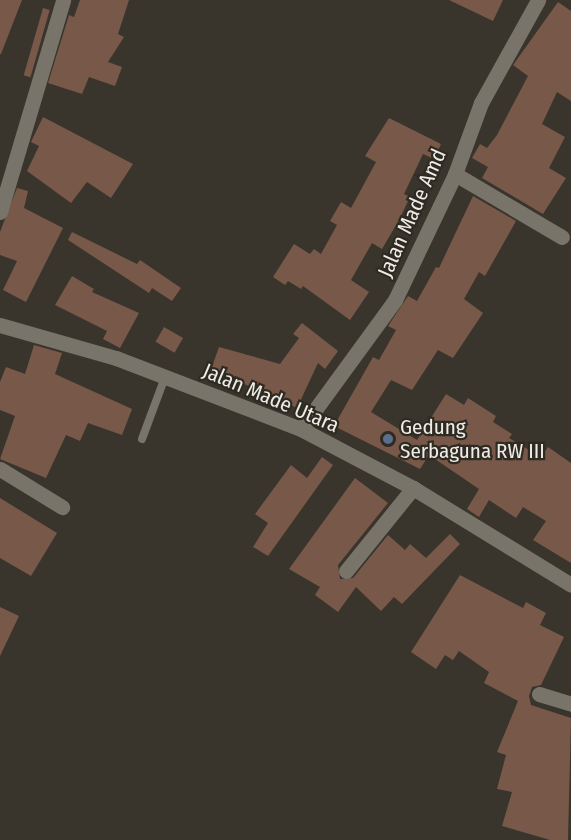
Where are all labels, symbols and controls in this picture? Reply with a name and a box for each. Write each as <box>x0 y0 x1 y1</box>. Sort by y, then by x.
street label: Jalan Made Amd <box>372 145 452 281</box>
street label: Jalan Made Utara <box>199 358 343 438</box>
place label: Gedung Serbaguna RW III <box>400 414 545 464</box>
marker: Gedung Serbaguna RW III <box>381 432 395 446</box>

